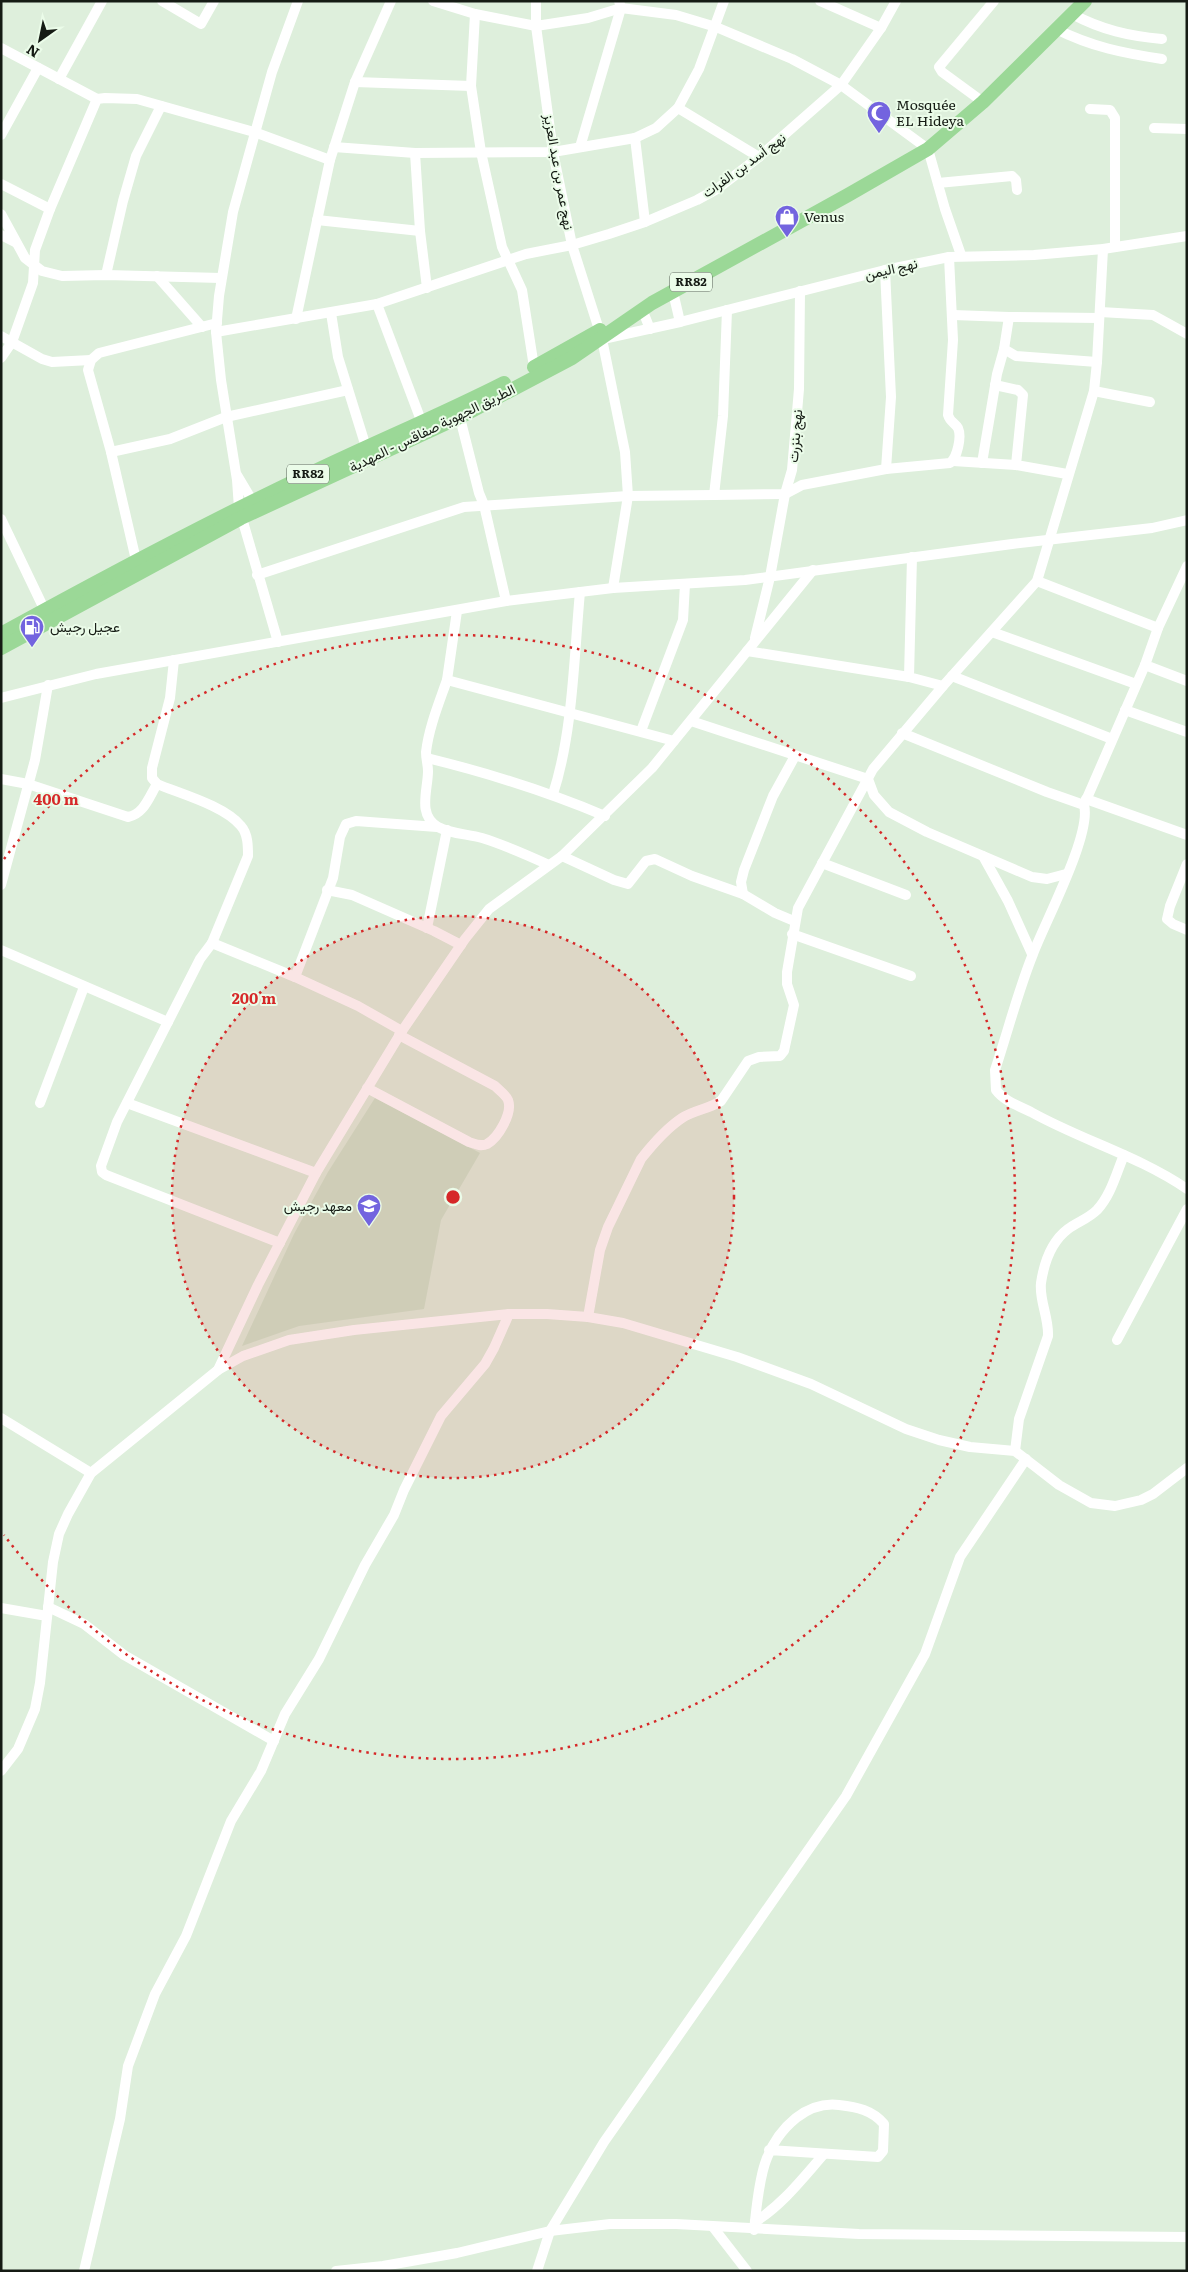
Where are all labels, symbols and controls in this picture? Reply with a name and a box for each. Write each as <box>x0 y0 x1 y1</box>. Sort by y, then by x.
north arrow <box>15 15 65 65</box>
text: N <box>22 40 43 63</box>
place label: Mosquée EL Hideya <box>896 94 964 130</box>
mosque icon: Mosquée EL Hideya <box>866 100 892 134</box>
street label: نهج عمر بن عبد العزيز <box>538 111 580 232</box>
street label: نهج أسد بن الفرات <box>697 127 791 203</box>
shop icon: Venus <box>774 204 800 238</box>
place label: Venus <box>804 206 844 226</box>
street label: نهج اليمن <box>862 252 920 286</box>
road number: RR82 <box>670 272 712 292</box>
street label: الطريق الجهوية صفاقس - المهدية <box>345 378 518 476</box>
street label: نهج بنزرت <box>782 408 808 464</box>
road number: RR82 <box>287 464 329 484</box>
fuel station icon: عجيل رجيش <box>19 614 45 648</box>
place label: عجيل رجيش <box>50 616 120 636</box>
text: 400 m <box>33 787 79 810</box>
text: 200 m <box>232 986 276 1009</box>
centre of rings <box>444 1188 462 1206</box>
school or university icon: معهد رجيش <box>356 1193 382 1227</box>
place label: معهد رجيش <box>284 1195 352 1215</box>

